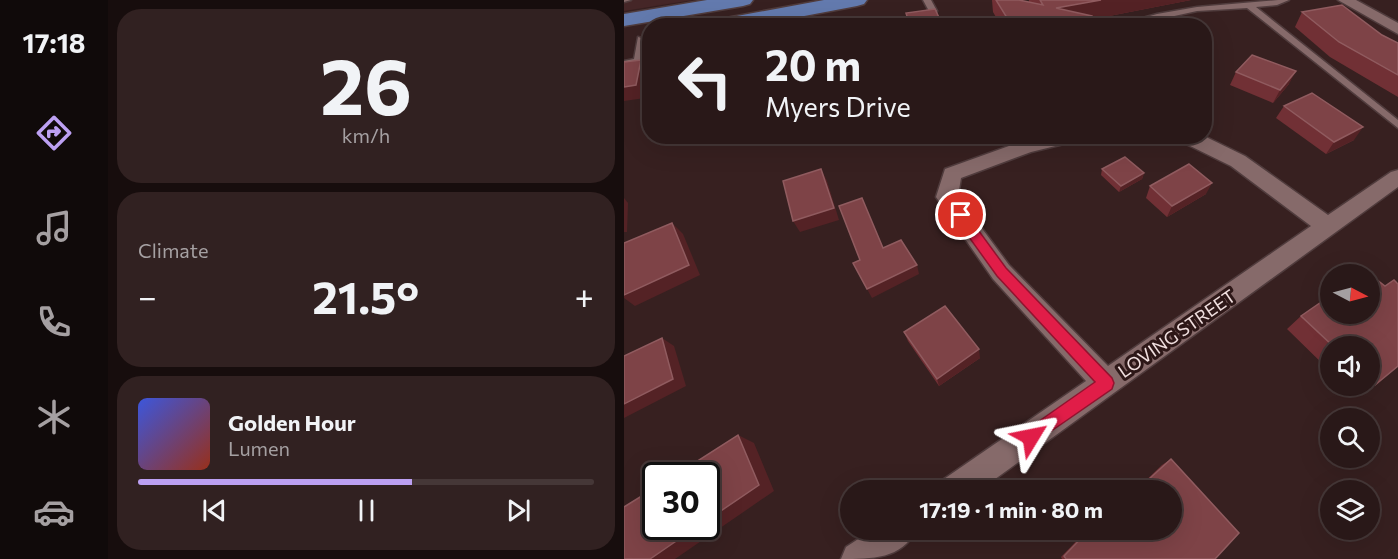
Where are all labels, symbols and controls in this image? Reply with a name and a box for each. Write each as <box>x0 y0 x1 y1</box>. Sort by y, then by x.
text: 17:18 <box>22 26 86 59</box>
text: 26 <box>320 36 412 131</box>
text: 20 m <box>765 38 861 90</box>
icon: left <box>666 42 744 120</box>
text: Myers Drive <box>765 90 911 123</box>
icon: directions <box>33 112 75 154</box>
text: km/h <box>342 123 390 147</box>
pin <box>935 189 986 240</box>
icon: arrive <box>944 198 977 231</box>
icon: music <box>33 207 75 249</box>
text: Climate <box>138 238 208 262</box>
north arrow <box>1320 264 1380 324</box>
map controls <box>1320 264 1380 540</box>
text: 21.5° <box>312 268 419 323</box>
text: − <box>138 275 157 316</box>
text: + <box>575 275 594 316</box>
street label: LOVING STREET <box>1113 284 1240 382</box>
icon: phone <box>33 301 75 343</box>
button: sound <box>1320 336 1380 396</box>
icon: climate <box>33 396 75 438</box>
position arrow <box>999 405 1063 469</box>
button: search <box>1320 408 1380 468</box>
text: Golden Hour <box>228 409 356 436</box>
text: Lumen <box>228 436 290 460</box>
speed limit sign: 30 <box>642 462 720 540</box>
button: layers <box>1320 480 1380 540</box>
icon: car <box>33 491 75 533</box>
icon: previous <box>198 494 231 527</box>
icon: pause <box>350 494 383 527</box>
icon: next <box>502 494 535 527</box>
text: 17:19 · 1 min · 80 m <box>919 496 1103 523</box>

